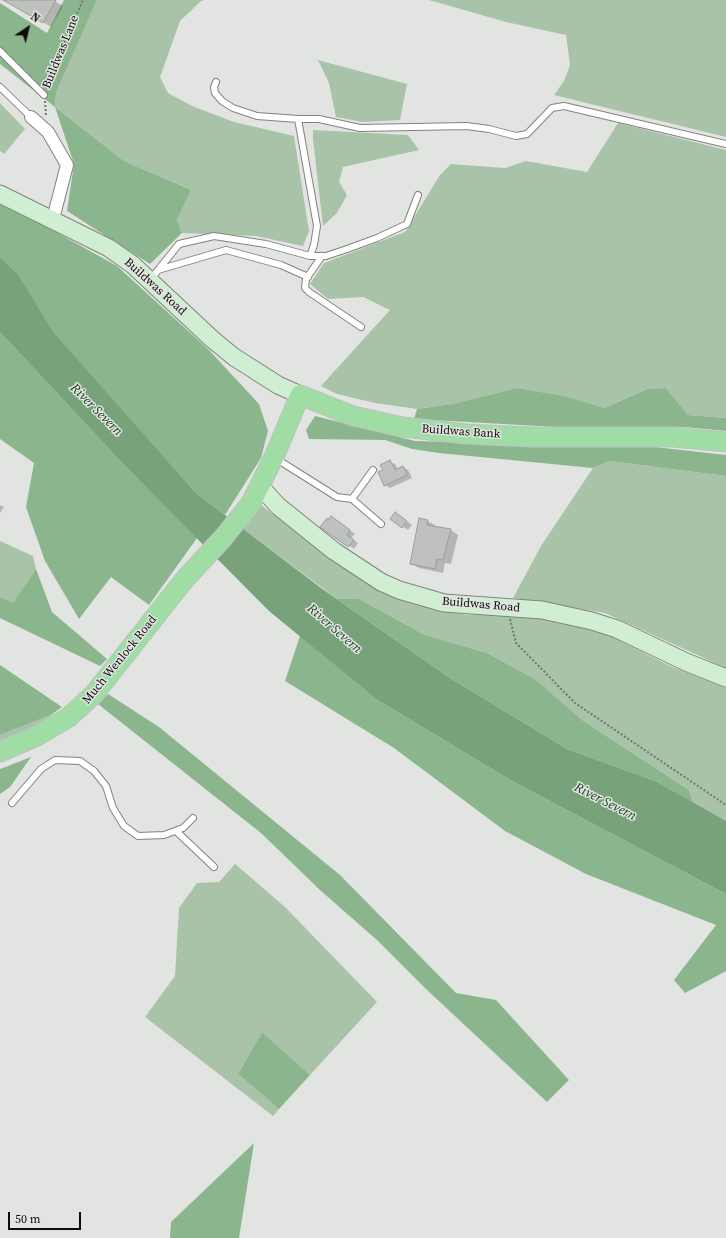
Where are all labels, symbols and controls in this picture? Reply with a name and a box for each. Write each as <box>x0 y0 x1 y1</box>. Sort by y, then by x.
north arrow <box>8 8 48 48</box>
text: N <box>28 9 43 26</box>
street label: Buildwas Lane <box>40 13 82 91</box>
street label: Buildwas Road <box>121 255 189 319</box>
water label: River Severn <box>67 381 125 439</box>
street label: Buildwas Bank <box>421 422 501 442</box>
street label: Buildwas Road <box>441 594 521 616</box>
water label: River Severn <box>303 601 365 657</box>
street label: Much Wenlock Road <box>80 613 160 707</box>
water label: River Severn <box>571 780 639 824</box>
scale bar <box>10 1204 83 1230</box>
text: 50 m <box>15 1211 41 1227</box>

